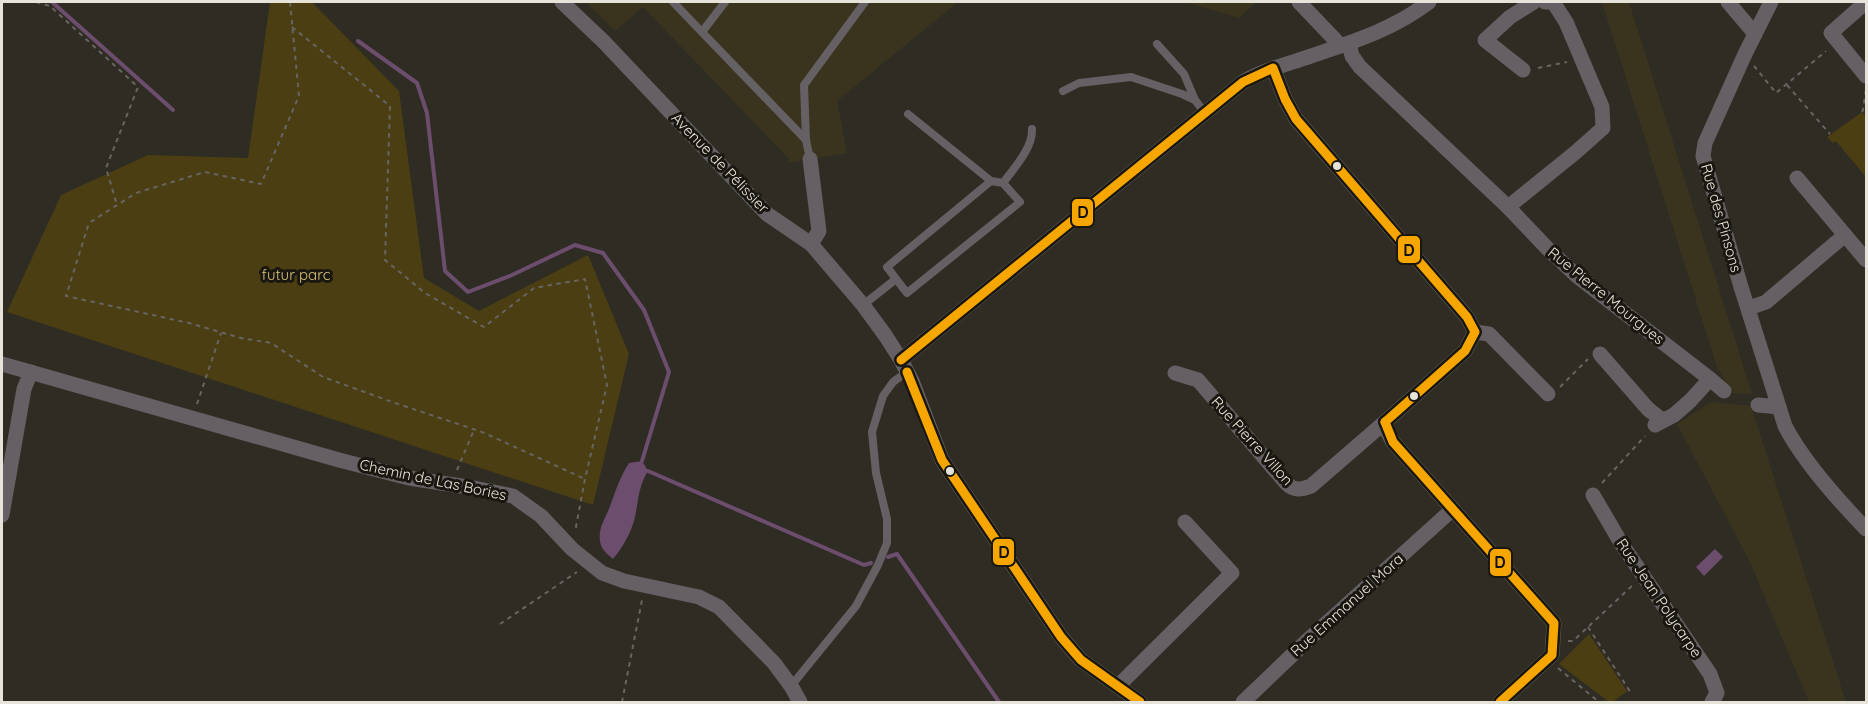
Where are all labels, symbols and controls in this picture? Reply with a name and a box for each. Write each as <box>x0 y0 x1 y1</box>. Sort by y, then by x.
street label: Avenue de Pélissier <box>667 108 773 217</box>
unlabelled marker <box>1331 160 1343 172</box>
street label: Rue des Pinsons <box>1697 161 1746 274</box>
line badge: D <box>1071 198 1094 227</box>
text: D <box>1077 202 1089 222</box>
line badge: D <box>1397 235 1421 264</box>
text: D <box>1403 240 1415 260</box>
street label: Rue Pierre Mourgues <box>1544 243 1668 348</box>
park label: futur parc <box>262 265 331 284</box>
unlabelled marker <box>1408 390 1420 402</box>
street label: Rue Pierre Villon <box>1207 392 1297 489</box>
street label: Chemin de Las Bories <box>358 455 508 504</box>
unlabelled marker <box>944 465 956 477</box>
street label: Rue Jean Polycarpe <box>1612 534 1706 661</box>
line badge: D <box>992 538 1015 566</box>
text: D <box>998 542 1010 562</box>
line badge: D <box>1489 548 1512 577</box>
street label: Rue Emmanuel Mora <box>1286 549 1407 660</box>
text: D <box>1494 552 1506 572</box>

